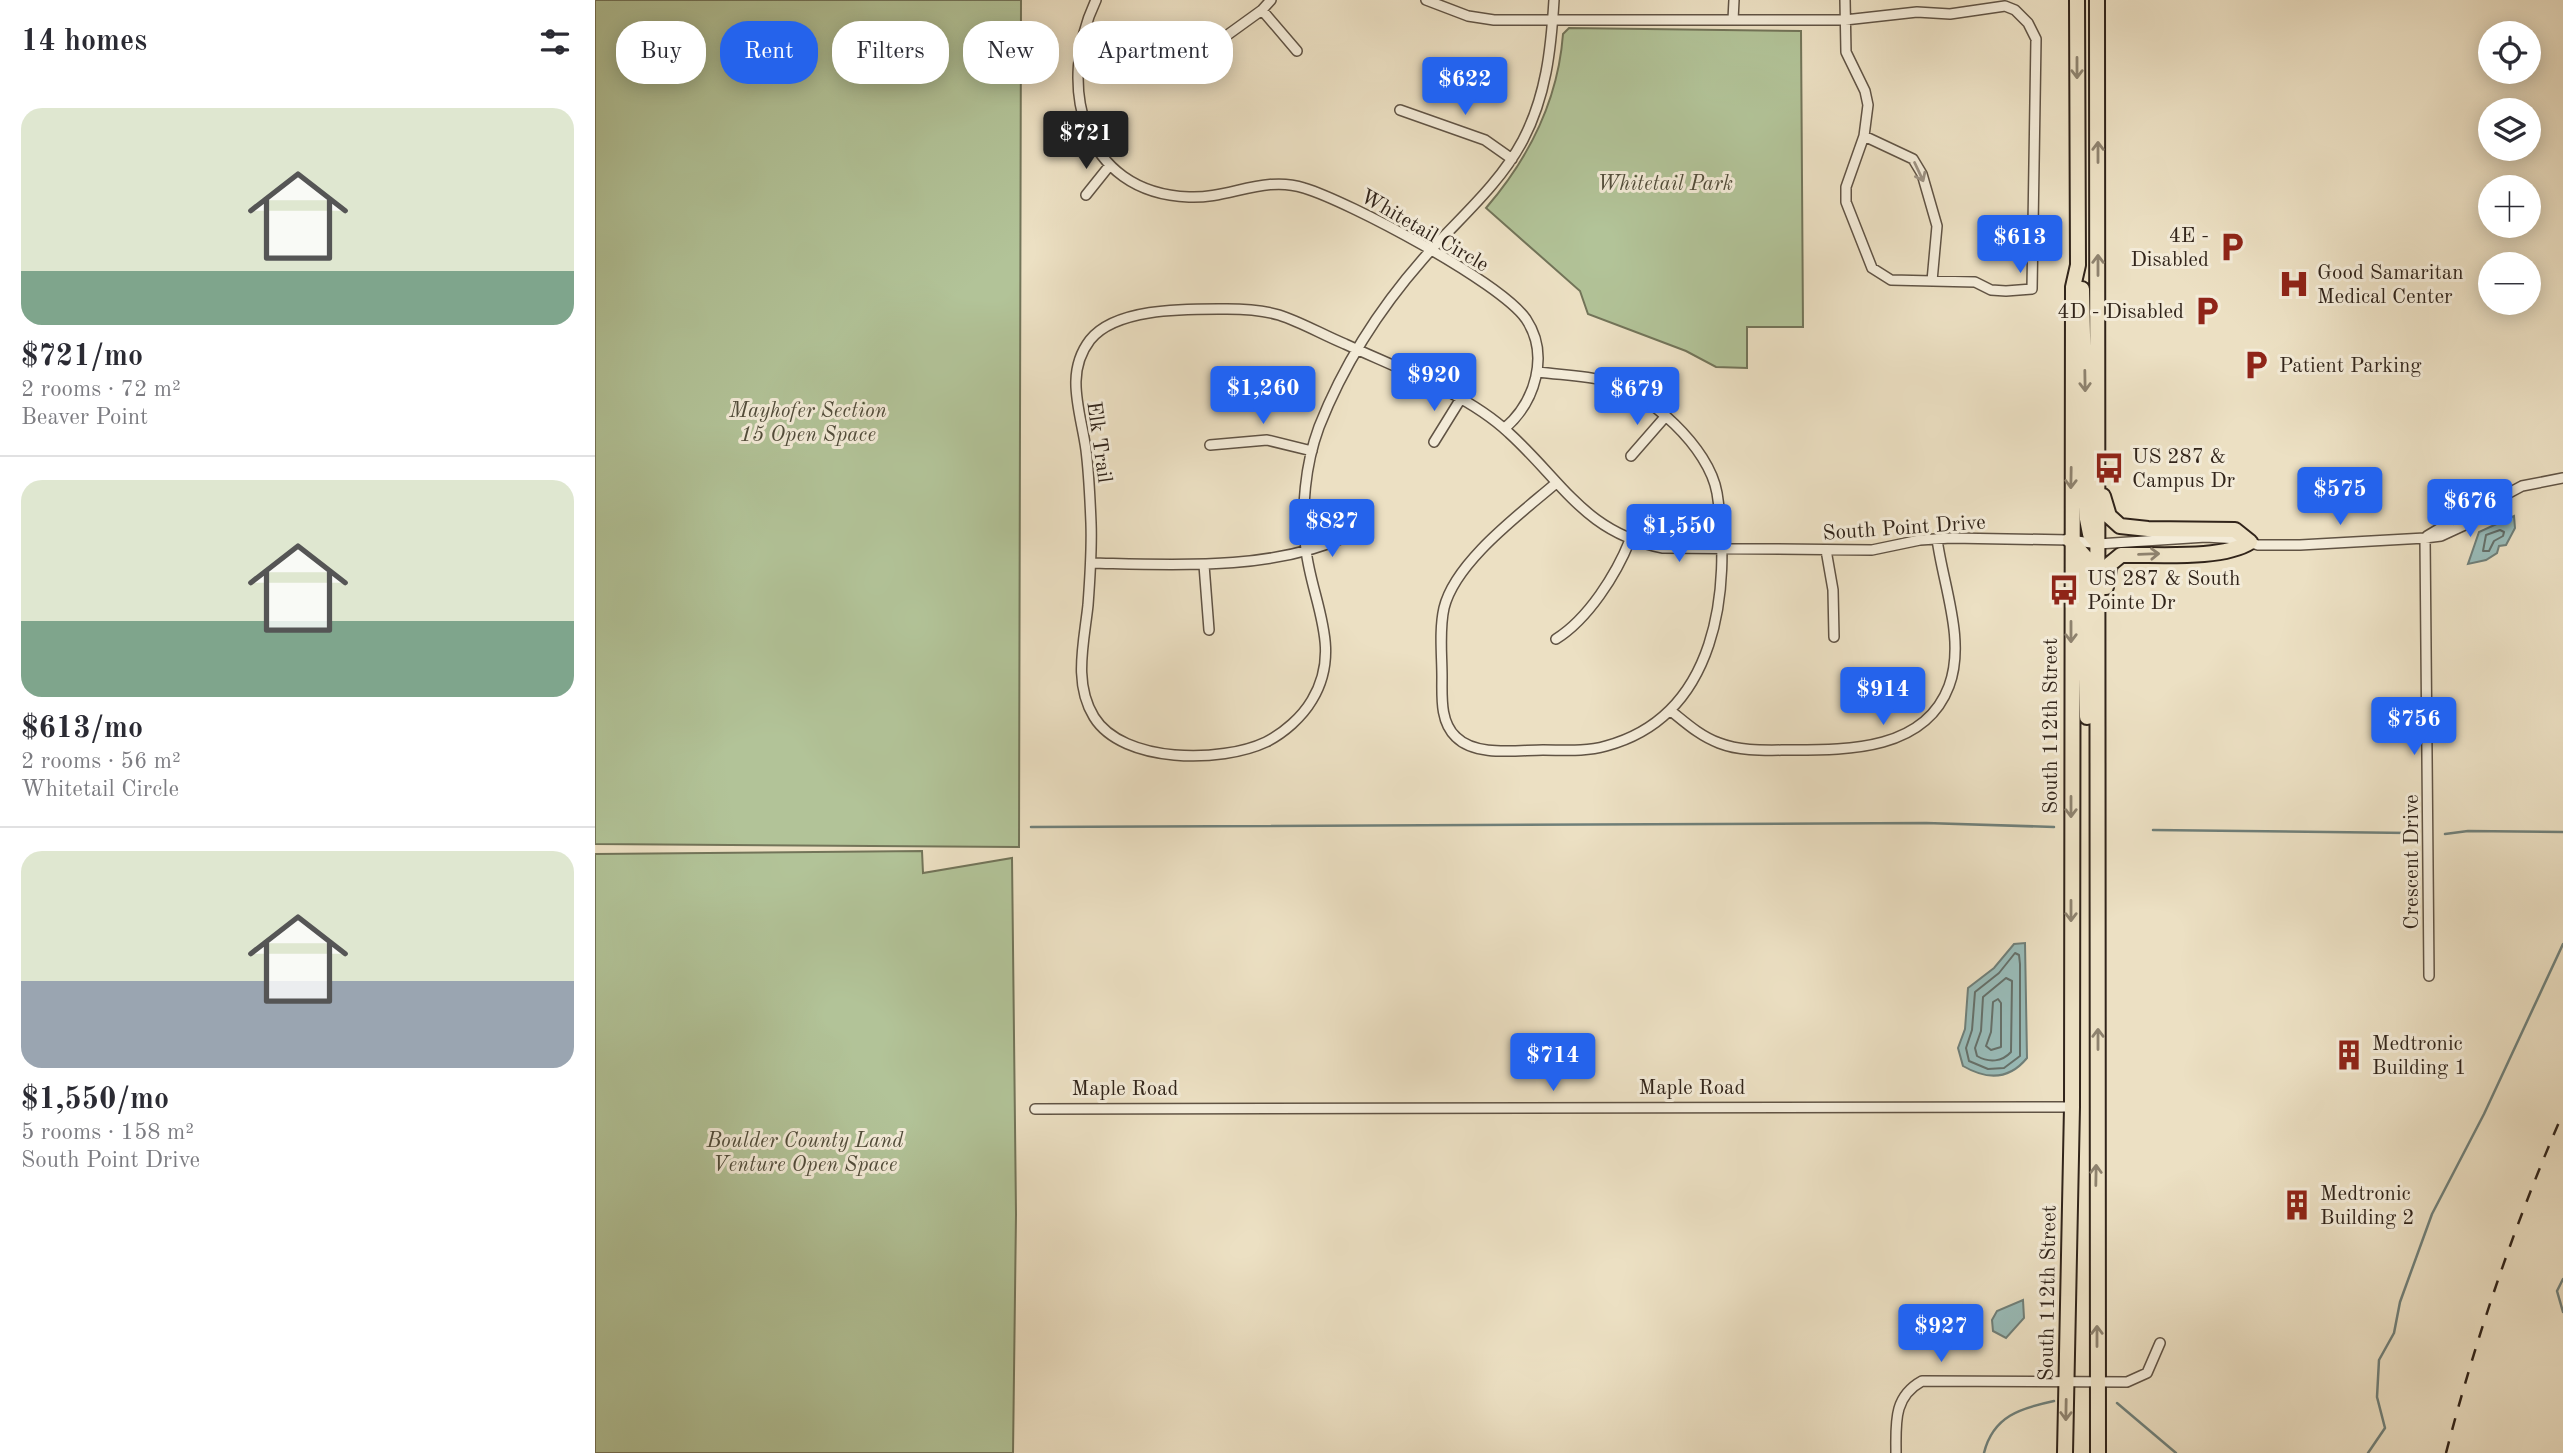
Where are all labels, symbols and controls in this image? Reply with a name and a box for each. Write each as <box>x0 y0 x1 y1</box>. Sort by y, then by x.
chip: Buy <box>616 21 706 84</box>
chip: Rent <box>720 21 818 84</box>
chip: Filters <box>832 21 949 84</box>
chip: New <box>963 21 1059 84</box>
chip: Apartment <box>1073 21 1233 84</box>
map controls <box>2478 21 2541 315</box>
button: locate <box>2478 21 2541 84</box>
icon: filters <box>536 23 574 61</box>
text: 14 homes <box>21 27 147 57</box>
one-way arrow <box>2070 56 2084 79</box>
pin: $622 <box>1424 58 1506 117</box>
text: $622 <box>1438 68 1492 91</box>
button: layers <box>2478 98 2541 161</box>
pin: $721 <box>1045 111 1127 171</box>
text: $721 <box>1059 122 1113 145</box>
one-way arrow <box>2091 141 2105 164</box>
icon: home <box>235 153 361 279</box>
one-way arrow <box>1913 161 1927 182</box>
park label: Whitetail Park <box>1597 174 1733 195</box>
button: + <box>2478 175 2541 238</box>
street label: Whitetail Circle <box>1357 186 1492 276</box>
pin: $613 <box>1979 216 2061 275</box>
text: $613 <box>1993 226 2047 249</box>
place label: 4E - Disabled <box>2130 226 2209 271</box>
parking icon: 4E - Disabled <box>2215 230 2249 264</box>
button: − <box>2478 252 2541 315</box>
one-way arrow <box>2091 254 2105 277</box>
place label: Good Samaritan Medical Center <box>2317 263 2464 308</box>
hospital icon: Good Samaritan Medical Center <box>2277 267 2311 301</box>
parking icon: 4D - Disabled <box>2190 294 2224 328</box>
place label: 4D - Disabled <box>2057 302 2184 323</box>
text: $721/mo <box>21 342 143 372</box>
parking icon: Patient Parking <box>2239 348 2273 382</box>
pin: $920 <box>1393 354 1475 413</box>
place label: Patient Parking <box>2279 356 2422 377</box>
text: $920 <box>1407 364 1461 387</box>
pin: $1,260 <box>1206 366 1320 426</box>
pin: $679 <box>1596 368 1678 427</box>
one-way arrow <box>2079 370 2092 393</box>
text: $1,260 <box>1226 377 1300 400</box>
text: 2 rooms · 72 m² <box>21 378 181 401</box>
text: $679 <box>1610 378 1664 401</box>
street label: Elk Trail <box>1082 400 1115 485</box>
park label: Mayhofer Section 15 Open Space <box>728 401 887 446</box>
text: Beaver Point <box>21 406 148 429</box>
place label: US 287 & Campus Dr <box>2132 447 2236 492</box>
bus stop icon: US 287 & Campus Dr <box>2092 451 2126 485</box>
one-way arrow <box>2064 466 2078 489</box>
pin: $575 <box>2299 468 2381 527</box>
text: $575 <box>2313 478 2367 501</box>
pin: $676 <box>2429 480 2511 539</box>
text: $676 <box>2443 490 2497 513</box>
pin: $827 <box>1291 500 1373 559</box>
pin: $1,550 <box>1622 504 1736 564</box>
text: $827 <box>1305 510 1359 533</box>
street label: South Point Drive <box>1822 512 1986 545</box>
text: $1,550 <box>1642 515 1716 538</box>
icon: home <box>235 525 361 651</box>
one-way arrow <box>2138 548 2161 561</box>
place label: US 287 & South Pointe Dr <box>2087 569 2241 614</box>
bus stop icon: US 287 & South Pointe Dr <box>2047 573 2081 607</box>
one-way arrow <box>2064 621 2077 644</box>
street label: South 112th Street <box>2041 638 2062 814</box>
pin: $914 <box>1842 668 1924 727</box>
text: $914 <box>1856 678 1910 701</box>
pin: $756 <box>2373 698 2455 757</box>
text: $756 <box>2387 708 2441 731</box>
text: $613/mo <box>21 714 143 744</box>
text: 2 rooms · 56 m² <box>21 750 181 773</box>
text: Whitetail Circle <box>21 778 179 801</box>
street label: Crescent Drive <box>2402 794 2423 930</box>
one-way arrow <box>2064 795 2078 818</box>
icon: home <box>235 896 361 1022</box>
one-way arrow <box>2064 899 2078 922</box>
one-way arrow <box>2091 1027 2105 1050</box>
pin: $714 <box>1512 1034 1594 1093</box>
place label: Medtronic Building 1 <box>2372 1034 2466 1079</box>
building icon: Medtronic Building 1 <box>2332 1038 2366 1072</box>
text: $714 <box>1526 1044 1580 1067</box>
street label: Maple Road <box>1639 1078 1745 1099</box>
street label: Maple Road <box>1072 1079 1178 1100</box>
text: $1,550/mo <box>21 1085 169 1115</box>
text: 5 rooms · 158 m² <box>21 1121 194 1144</box>
park label: Boulder County Land Venture Open Space <box>706 1131 904 1176</box>
text: South Point Drive <box>21 1149 200 1172</box>
one-way arrow <box>2090 1164 2103 1187</box>
place label: Medtronic Building 2 <box>2320 1184 2414 1229</box>
building icon: Medtronic Building 2 <box>2280 1188 2314 1222</box>
street label: South 112th Street <box>2036 1205 2061 1381</box>
pin: $927 <box>1900 1304 1982 1364</box>
text: $927 <box>1914 1315 1968 1338</box>
one-way arrow <box>2090 1325 2104 1348</box>
one-way arrow <box>2059 1398 2073 1421</box>

